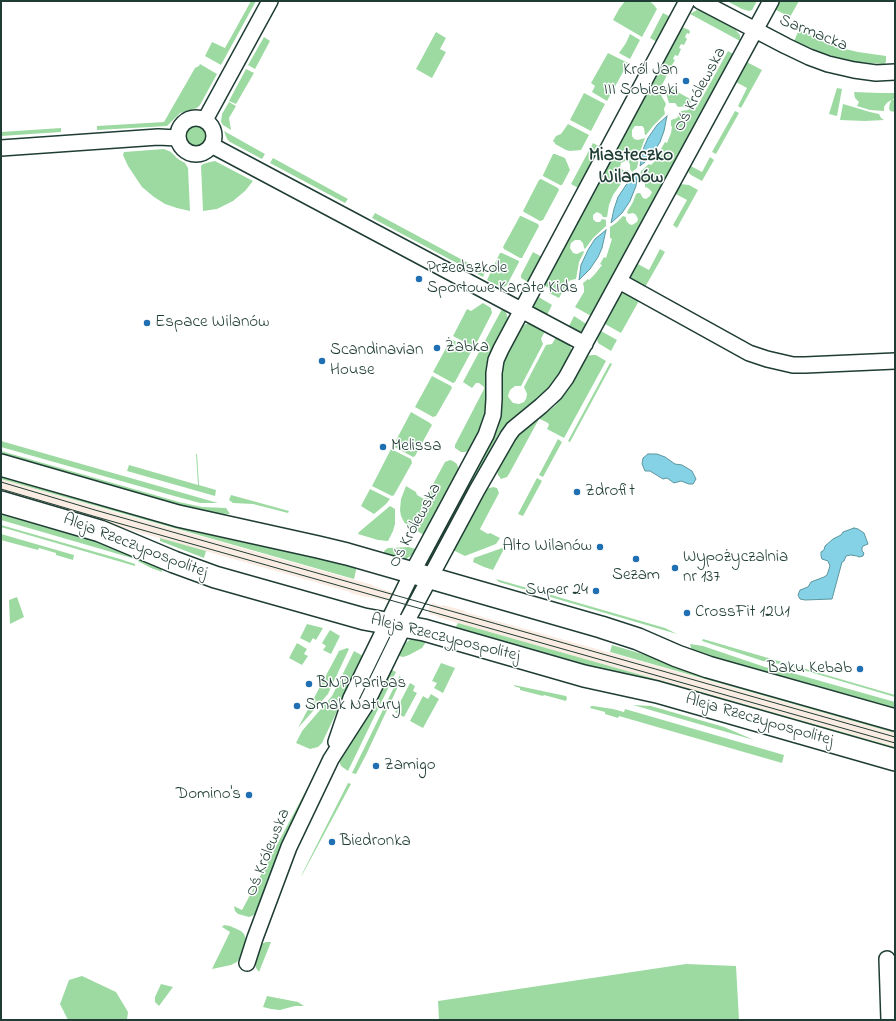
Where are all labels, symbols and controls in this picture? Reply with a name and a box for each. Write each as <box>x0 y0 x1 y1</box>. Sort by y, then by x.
street label: Sarmacka <box>776 11 850 57</box>
street label: Oś Królewska <box>670 44 732 136</box>
place label: Król Jan III Sobieski <box>604 61 678 101</box>
marker: Król Jan III Sobieski <box>681 76 691 86</box>
district label: Miasteczko Wilanów <box>589 146 673 190</box>
place label: Przedszkole Sportowe Karate Kids <box>427 259 578 299</box>
marker: Przedszkole Sportowe Karate Kids <box>414 274 424 284</box>
place label: Espace Wilanów <box>155 313 269 333</box>
marker: Espace Wilanów <box>142 318 152 328</box>
place label: Żabka <box>445 338 489 358</box>
place label: Scandinavian House <box>330 341 423 381</box>
marker: Żabka <box>432 343 442 353</box>
marker: Scandinavian House <box>317 356 327 366</box>
place label: Melissa <box>391 437 441 457</box>
marker: Melissa <box>378 442 388 452</box>
street label: Oś Królewska <box>385 480 447 572</box>
place label: Zdrofit <box>585 482 635 502</box>
marker: Zdrofit <box>572 487 582 497</box>
street label: Aleja Rzeczypospolitej <box>60 510 210 584</box>
place label: Alto Wilanów <box>502 537 592 557</box>
marker: Alto Wilanów <box>595 542 605 552</box>
place label: Wypożyczalnia nr 137 <box>683 548 788 588</box>
marker: Sezam <box>631 554 641 564</box>
marker: Wypożyczalnia nr 137 <box>670 563 680 573</box>
place label: Sezam <box>612 566 660 586</box>
place label: Super 24 <box>526 581 588 601</box>
marker: Super 24 <box>591 586 601 596</box>
place label: CrossFit 12U1 <box>695 603 790 623</box>
marker: CrossFit 12U1 <box>682 608 692 618</box>
street label: Aleja Rzeczypospolitej <box>368 611 522 667</box>
place label: Baku Kebab <box>767 659 852 679</box>
marker: Baku Kebab <box>855 664 865 674</box>
place label: BNP Paribas <box>317 674 406 694</box>
marker: BNP Paribas <box>304 679 314 689</box>
street label: Aleja Rzeczypospolitej <box>683 690 835 752</box>
place label: Smak Natury <box>305 696 401 716</box>
marker: Smak Natury <box>292 701 302 711</box>
place label: Zamigo <box>384 756 436 776</box>
marker: Zamigo <box>371 761 381 771</box>
place label: Domino's <box>176 785 241 805</box>
marker: Domino's <box>244 790 254 800</box>
street label: Oś Królewska <box>242 806 296 900</box>
place label: Biedronka <box>340 832 411 852</box>
marker: Biedronka <box>327 837 337 847</box>

